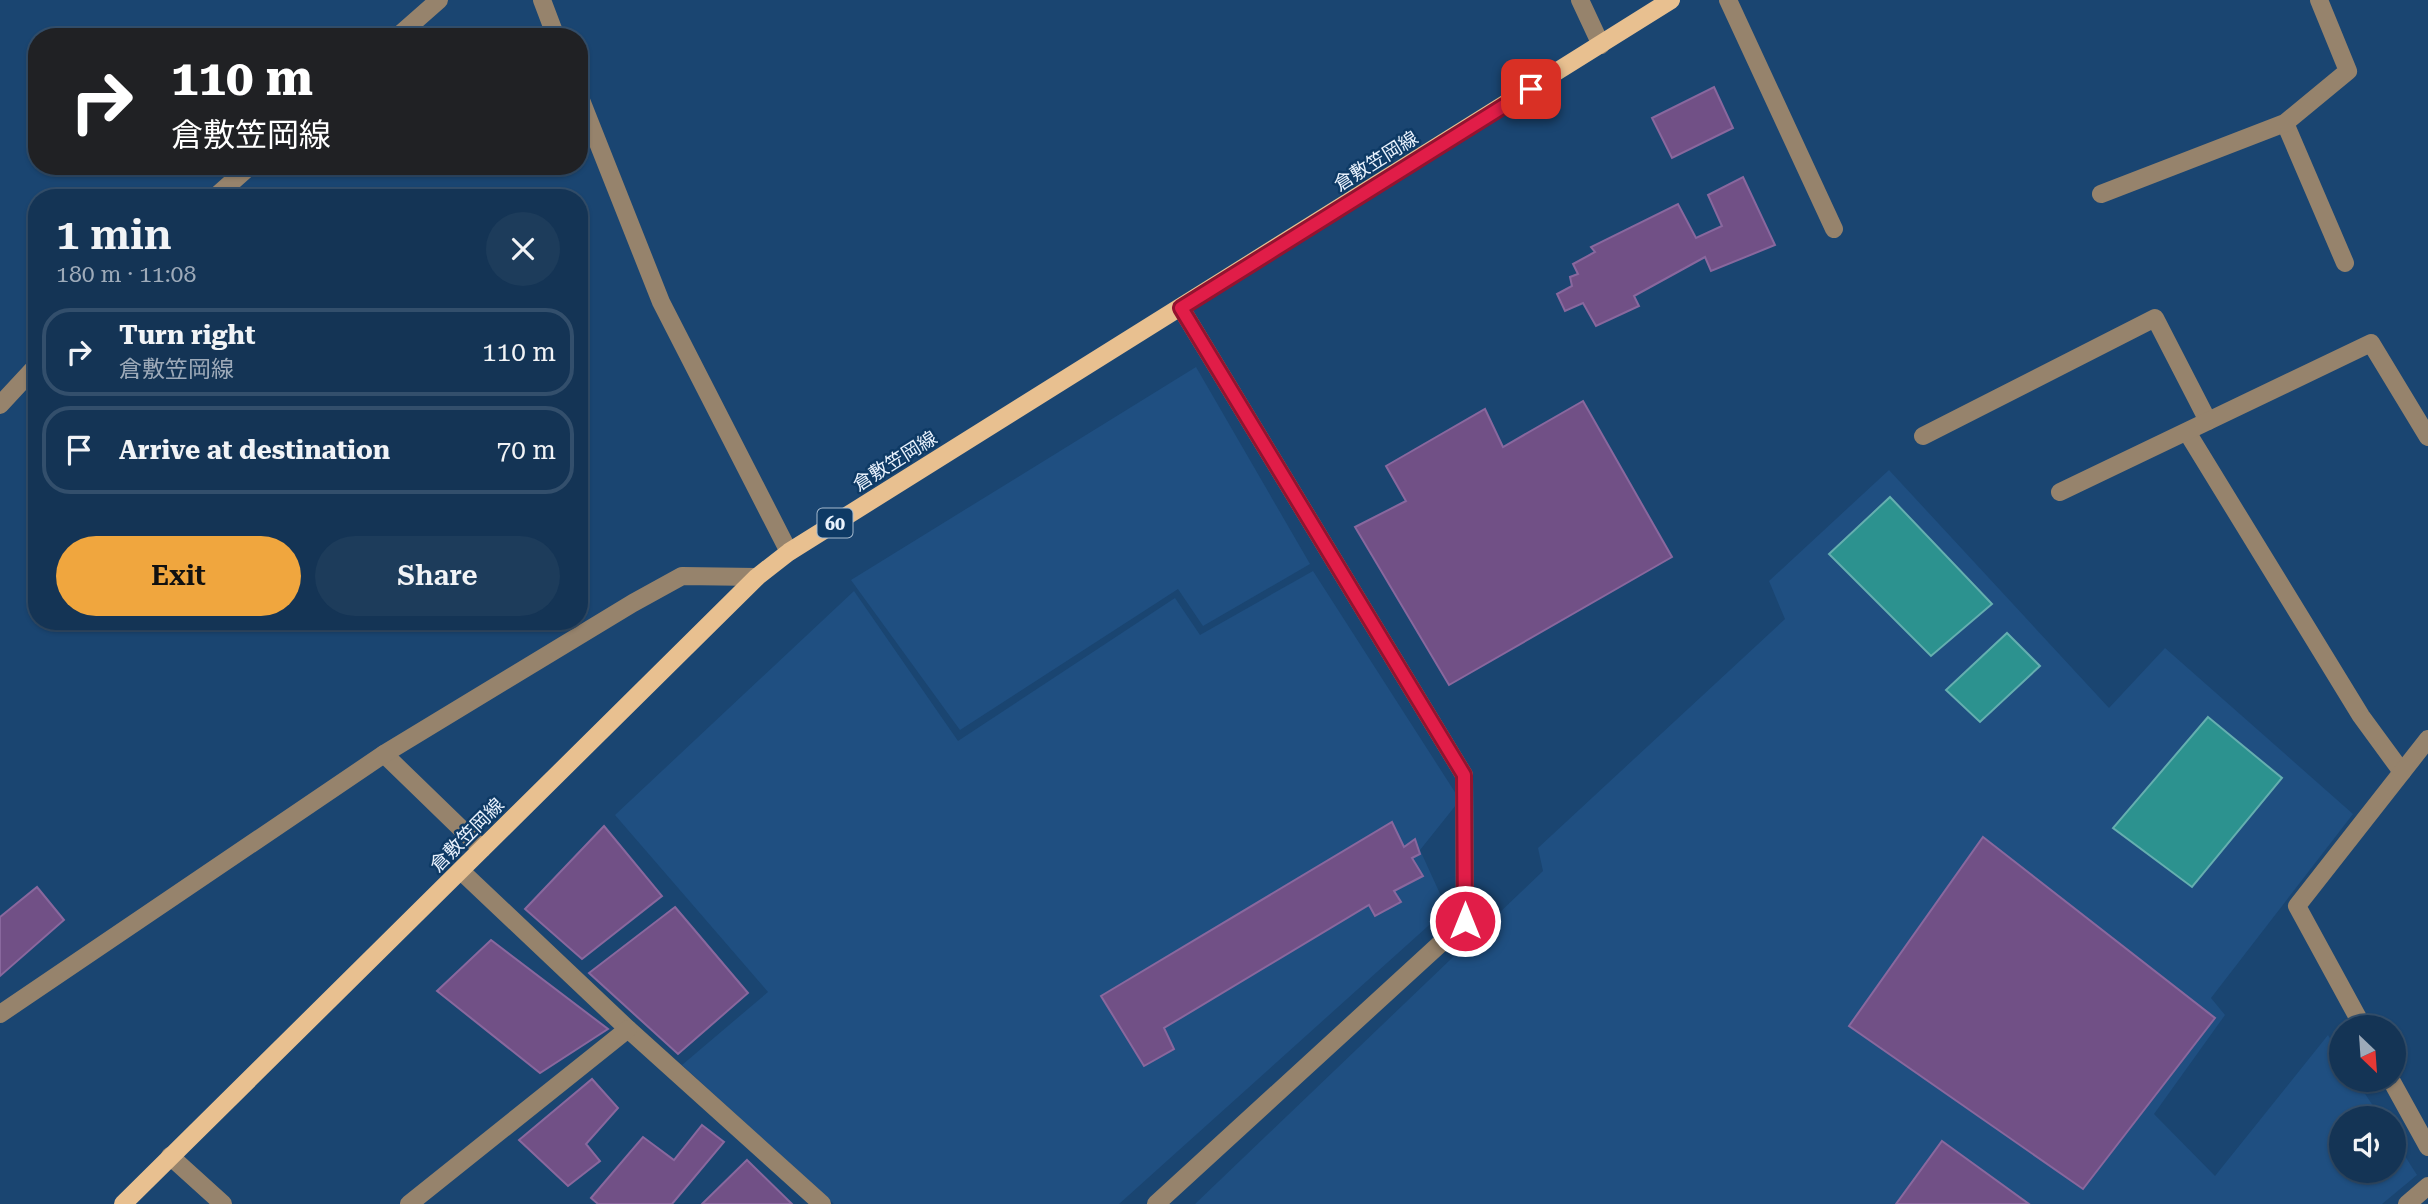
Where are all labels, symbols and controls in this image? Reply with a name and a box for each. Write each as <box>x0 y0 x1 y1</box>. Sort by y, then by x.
text: 110 m <box>171 50 313 107</box>
icon: right <box>56 56 147 147</box>
pin <box>1501 59 1561 119</box>
icon: arrive <box>1512 70 1550 108</box>
text: 倉敷笠岡線 <box>171 116 331 154</box>
street label: 倉敷笠岡線 <box>1330 126 1422 196</box>
text: 1 min <box>56 210 172 259</box>
button: close <box>486 212 560 286</box>
text: 180 m · 11:08 <box>56 261 196 288</box>
text: Turn right <box>119 320 255 350</box>
icon: right <box>60 333 98 371</box>
text: 110 m <box>482 337 556 367</box>
text: 倉敷笠岡線 <box>119 356 234 383</box>
street label: 倉敷笠岡線 <box>849 426 941 496</box>
icon: arrive <box>60 431 98 469</box>
text: Arrive at destination <box>119 435 390 465</box>
text: 70 m <box>497 435 556 465</box>
road number: 60 <box>818 508 852 538</box>
button: Exit <box>56 536 301 616</box>
button: Share <box>315 536 560 616</box>
street label: 倉敷笠岡線 <box>425 793 509 877</box>
position arrow <box>1428 884 1502 958</box>
north arrow <box>2329 1015 2406 1092</box>
map controls <box>2329 1015 2406 1183</box>
button: sound <box>2329 1106 2406 1183</box>

